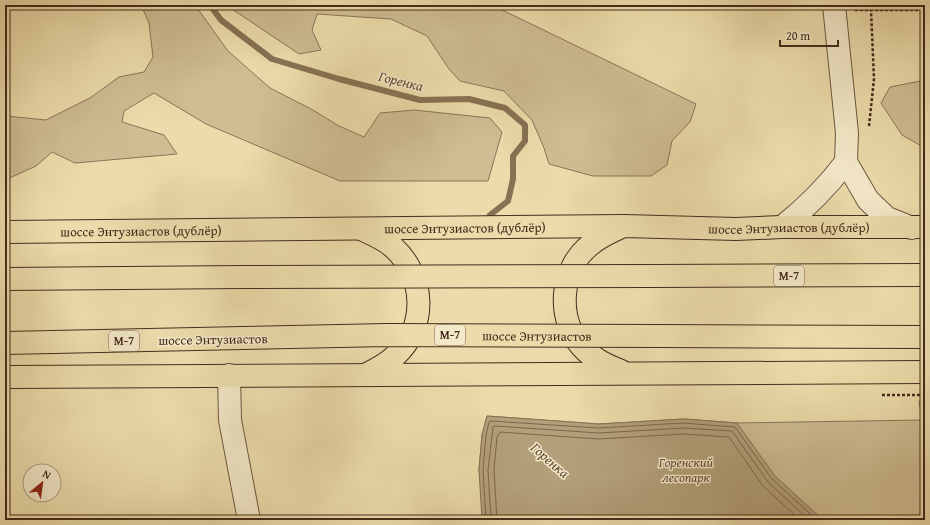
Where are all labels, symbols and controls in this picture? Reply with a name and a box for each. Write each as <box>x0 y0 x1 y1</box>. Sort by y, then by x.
scale bar <box>780 22 838 48</box>
text: 20 m <box>786 27 810 44</box>
water label: Горенка <box>376 66 426 96</box>
street label: шоссе Энтузиастов (дублёр) <box>384 218 546 238</box>
street label: шоссе Энтузиастов (дублёр) <box>708 218 870 239</box>
street label: шоссе Энтузиастов (дублёр) <box>60 221 222 241</box>
road number: М-7 <box>774 266 804 286</box>
road number: М-7 <box>435 325 465 345</box>
street label: шоссе Энтузиастов <box>482 326 592 346</box>
street label: шоссе Энтузиастов <box>158 329 268 350</box>
road number: М-7 <box>109 331 139 351</box>
water label: Горенка <box>526 437 574 483</box>
park label: Горенский лесопарк <box>658 453 714 487</box>
north arrow <box>22 463 62 503</box>
text: N <box>40 465 55 483</box>

